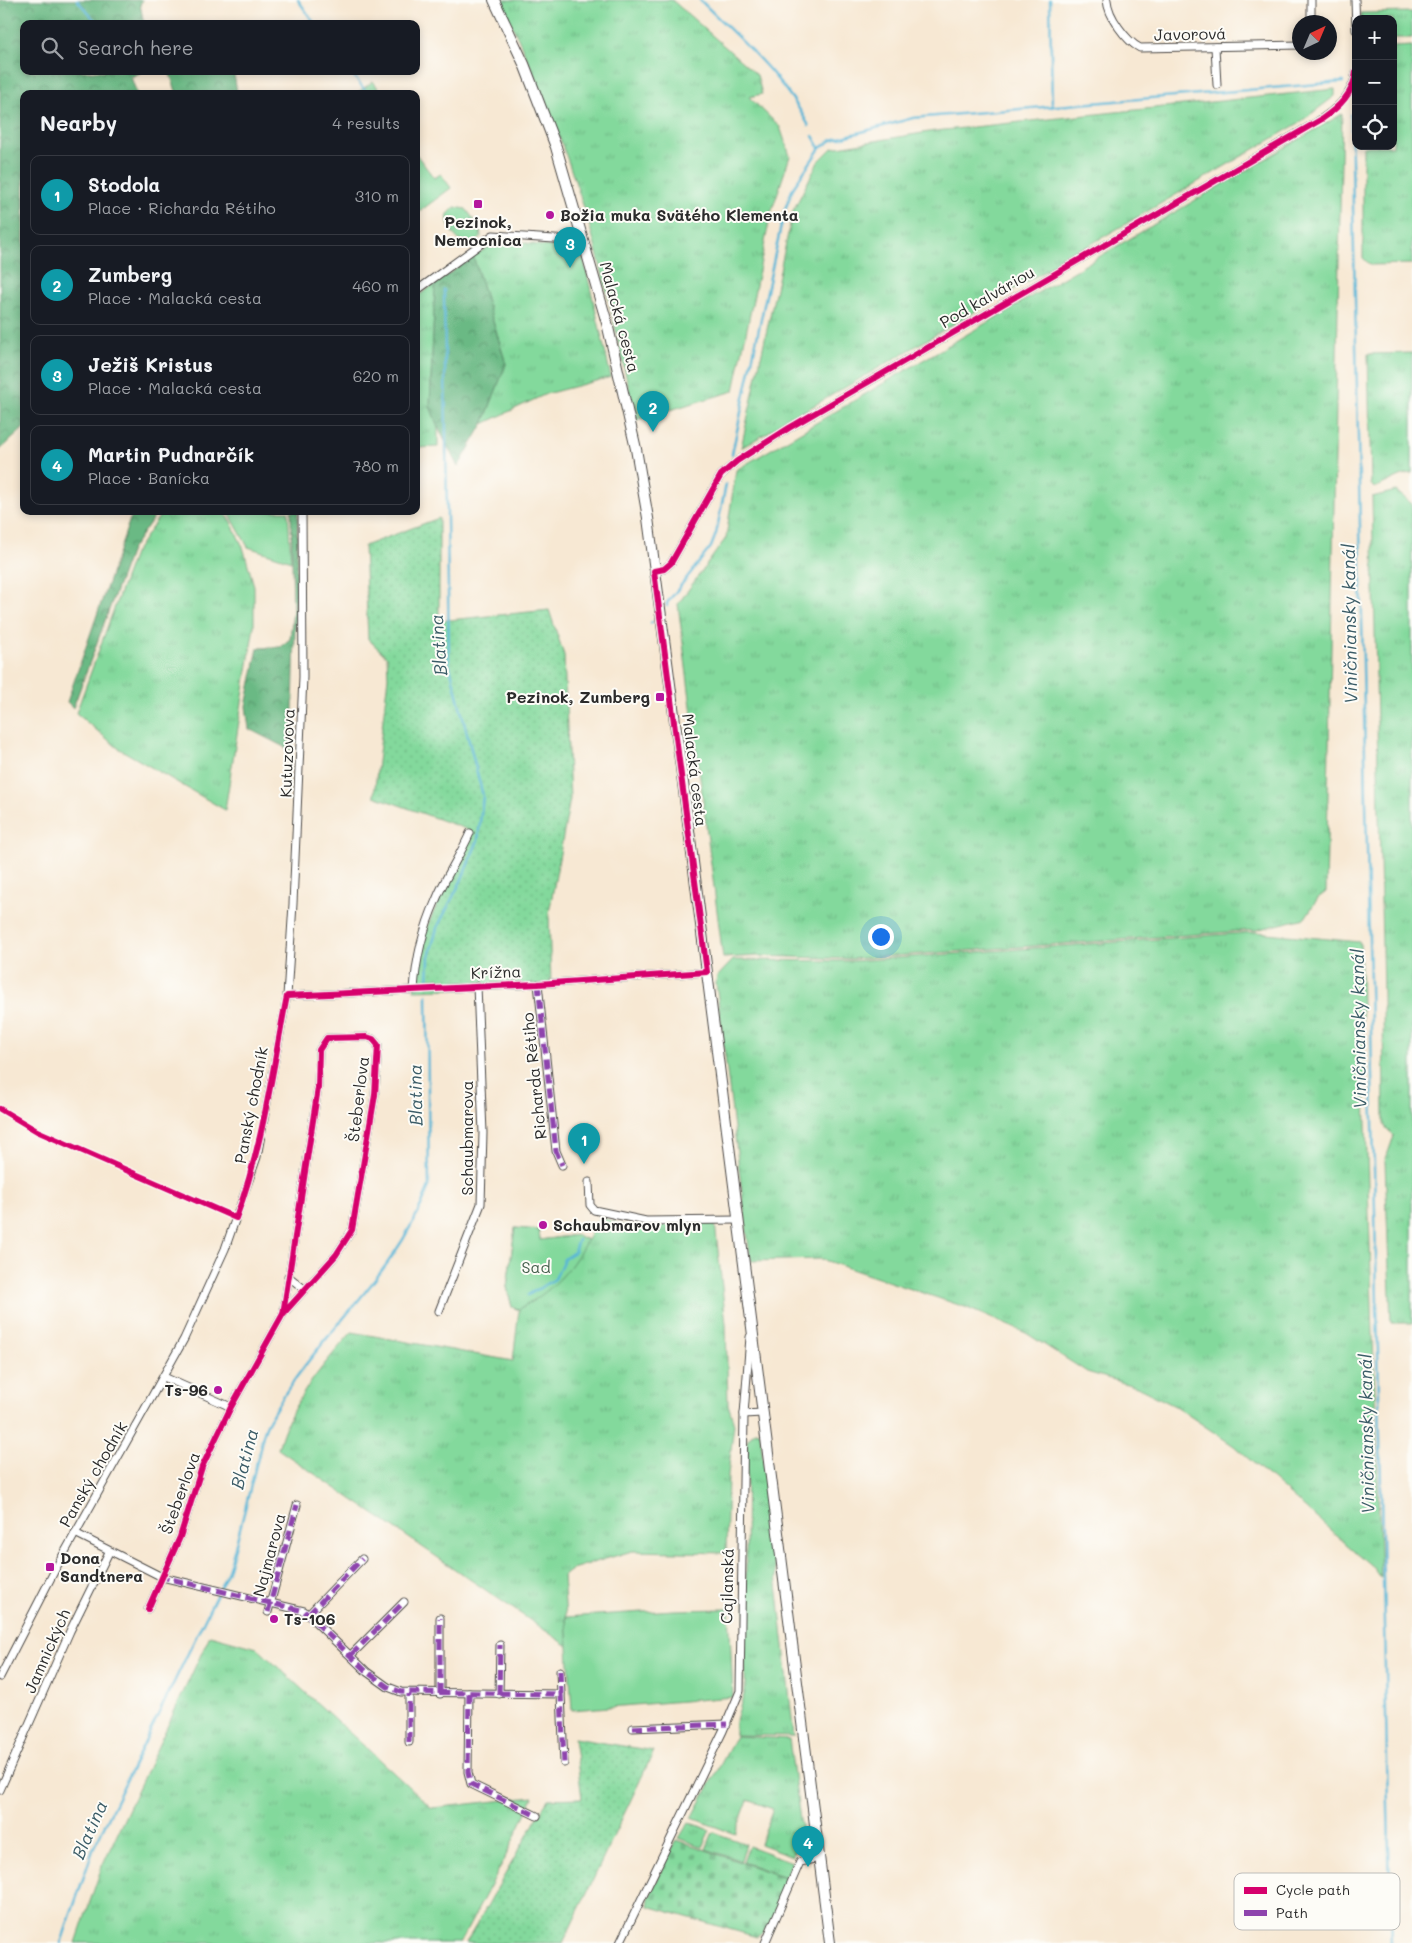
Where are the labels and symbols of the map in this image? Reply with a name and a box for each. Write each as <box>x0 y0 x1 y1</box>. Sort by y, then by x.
north arrow <box>1292 15 1337 60</box>
street label: Javorová <box>1154 22 1226 45</box>
marker: Pezinok, Nemocnica <box>472 198 484 210</box>
place label: Božia muka Svätého Klementa <box>560 204 799 225</box>
marker: Božia muka Svätého Klementa <box>544 209 556 221</box>
place label: Pezinok, Nemocnica <box>434 211 522 250</box>
pin: 3 <box>554 227 586 268</box>
street label: Malacká cesta <box>596 259 645 375</box>
street label: Pod kalváriou <box>936 261 1038 332</box>
pin: 2 <box>637 391 669 432</box>
water label: Viničniansky kanál <box>1336 543 1362 704</box>
water label: Blatina <box>424 614 452 677</box>
place label: Pezinok, Zumberg <box>506 686 650 707</box>
marker: Pezinok, Zumberg <box>654 691 666 703</box>
street label: Kutuzovova <box>274 708 299 798</box>
street label: Malacká cesta <box>678 712 713 828</box>
your location <box>868 924 894 950</box>
water label: Viničniansky kanál <box>1345 948 1371 1109</box>
street label: Krížna <box>470 960 522 983</box>
street label: Richarda Rétiho <box>516 1012 551 1141</box>
street label: Panský chodník <box>229 1045 272 1165</box>
street label: Šteberlova <box>342 1055 373 1143</box>
water label: Blatina <box>402 1064 428 1126</box>
street label: Schaubmarova <box>456 1080 477 1196</box>
pin: 1 <box>568 1123 600 1164</box>
place label: Schaubmarov mlyn <box>553 1214 701 1235</box>
marker: Schaubmarov mlyn <box>537 1219 549 1231</box>
park label: Sad <box>521 1256 551 1277</box>
water label: Viničniansky kanál <box>1353 1353 1379 1514</box>
place label: Ts-96 <box>164 1379 208 1400</box>
marker: Ts-96 <box>212 1384 224 1396</box>
street label: Panský chodník <box>54 1417 131 1530</box>
water label: Blatina <box>224 1426 264 1492</box>
street label: Šteberlova <box>155 1449 204 1537</box>
street label: Najmarova <box>247 1511 290 1599</box>
place label: Dona Sandtnera <box>60 1547 143 1586</box>
street label: Cajlanská <box>715 1548 738 1624</box>
marker: Dona Sandtnera <box>44 1561 56 1573</box>
street label: Jamnických <box>19 1605 74 1696</box>
place label: Ts-106 <box>284 1608 336 1629</box>
marker: Ts-106 <box>268 1613 280 1625</box>
water label: Blatina <box>66 1797 113 1863</box>
pin: 4 <box>792 1826 824 1867</box>
legend <box>1234 1873 1400 1930</box>
text: Cycle path <box>1276 1880 1350 1899</box>
text: Path <box>1276 1903 1307 1922</box>

